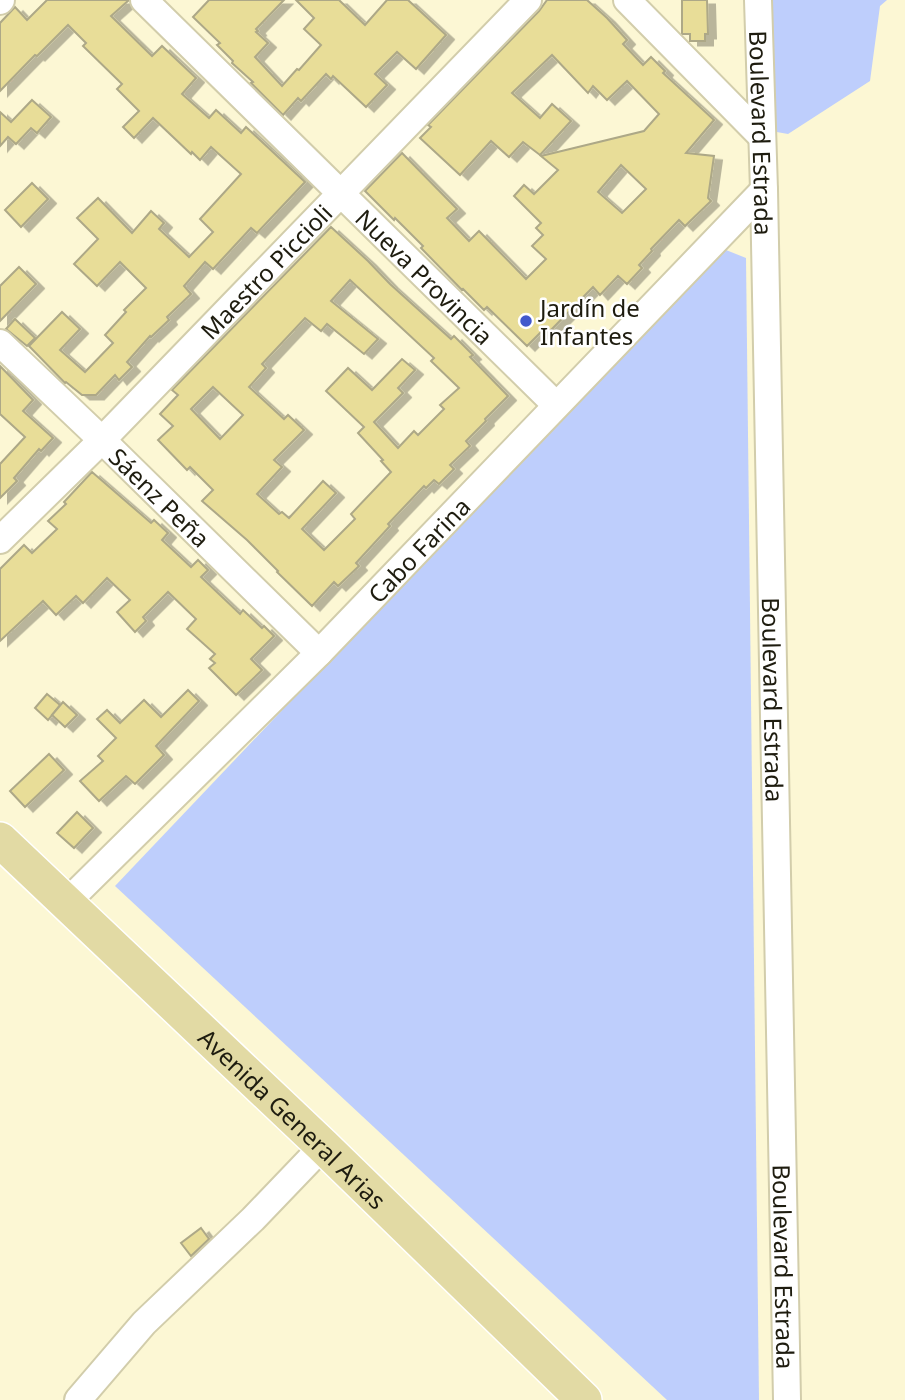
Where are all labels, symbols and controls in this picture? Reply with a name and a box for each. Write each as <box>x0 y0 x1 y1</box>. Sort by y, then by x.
street label: Boulevard Estrada <box>742 30 781 236</box>
street label: Maestro Piccioli <box>192 196 339 346</box>
street label: Nueva Provincia <box>349 201 501 351</box>
place label: Jardín de Infantes <box>538 291 640 352</box>
marker: Jardín de Infantes <box>518 313 534 329</box>
street label: Sáenz Peña <box>102 440 218 554</box>
street label: Cabo Farina <box>360 490 477 610</box>
street label: Boulevard Estrada <box>755 597 792 803</box>
street label: Avenida General Arias <box>192 1021 394 1216</box>
street label: Boulevard Estrada <box>766 1164 803 1370</box>

